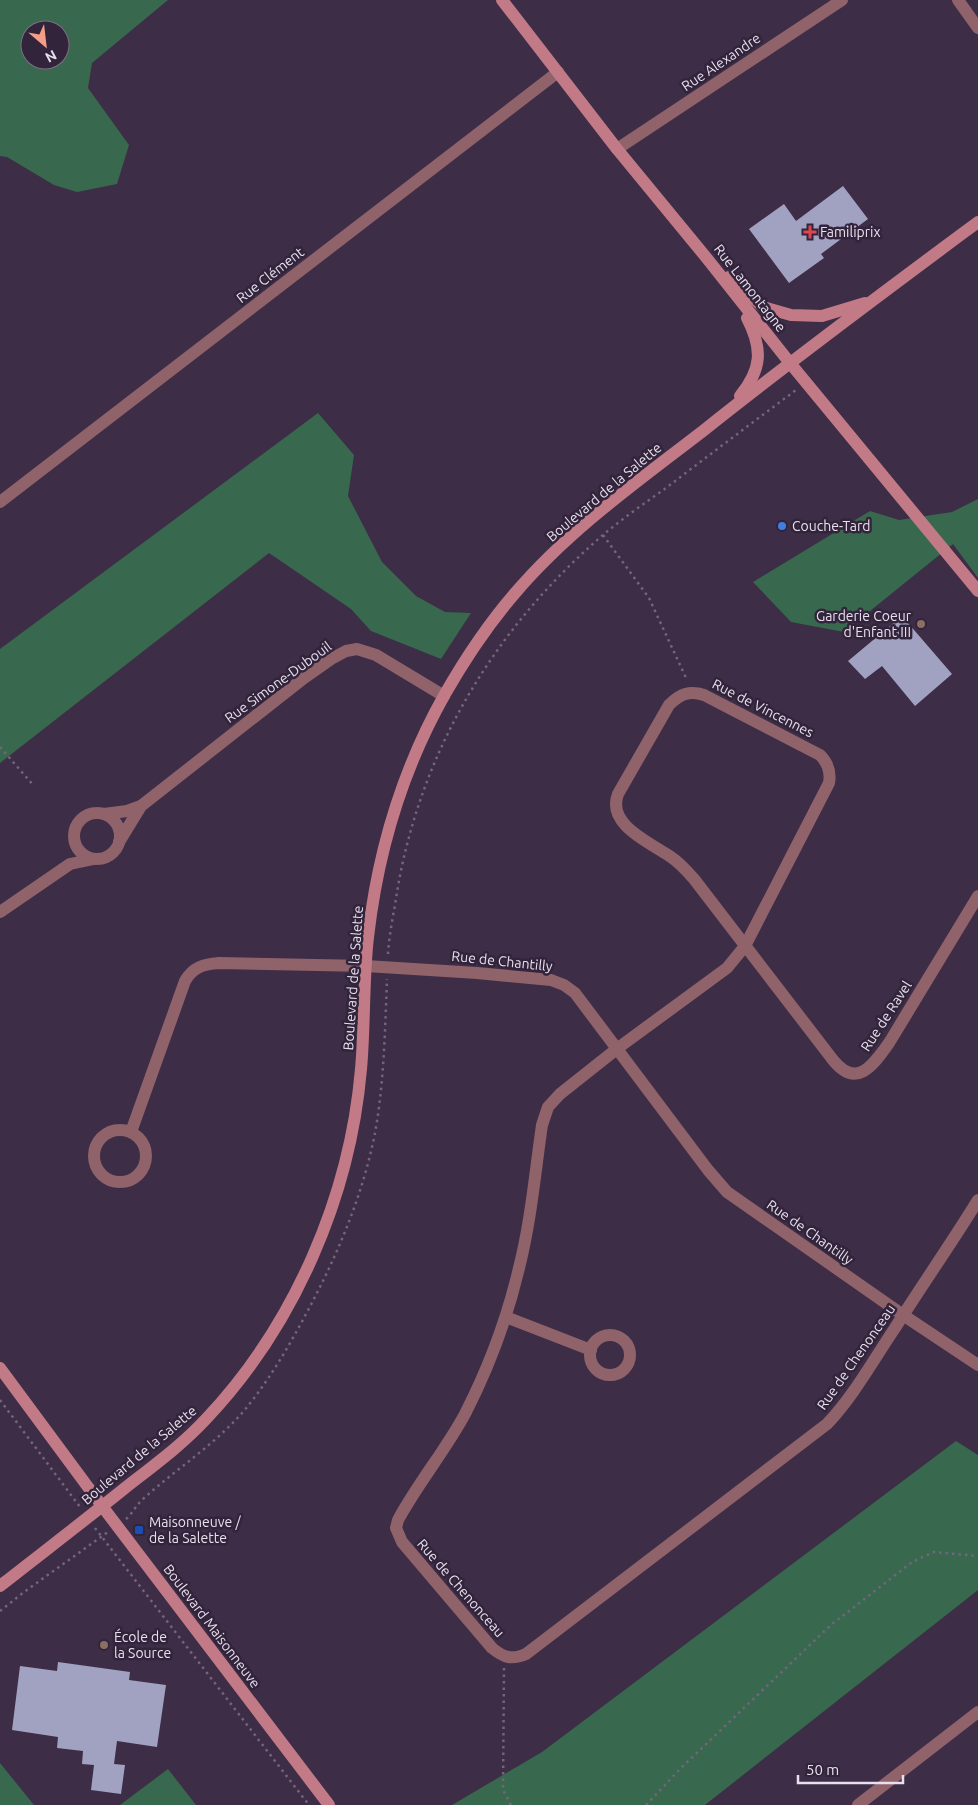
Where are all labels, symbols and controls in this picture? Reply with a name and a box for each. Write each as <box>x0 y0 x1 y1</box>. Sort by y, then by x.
north arrow <box>20 20 70 70</box>
street label: Rue Alexandre <box>679 30 763 94</box>
text: N <box>43 47 59 66</box>
place label: Familiprix <box>820 224 881 240</box>
marker: Familiprix <box>804 226 816 238</box>
street label: Rue Lamontagne <box>711 241 789 335</box>
street label: Rue Clément <box>233 243 307 306</box>
street label: Boulevard de la Salette <box>543 439 665 545</box>
place label: Couche-Tard <box>792 518 870 534</box>
marker: Couche-Tard <box>776 520 788 532</box>
place label: Garderie Coeur d'Enfant III <box>816 608 912 640</box>
marker: Garderie Coeur d'Enfant III <box>915 618 927 630</box>
street label: Rue Simone-Dubouil <box>222 638 335 726</box>
street label: Rue de Vincennes <box>710 676 816 740</box>
street label: Boulevard de la Salette <box>340 905 366 1051</box>
street label: Rue de Chantilly <box>451 948 554 974</box>
street label: Rue de Ravel <box>857 977 915 1054</box>
street label: Rue de Chantilly <box>764 1196 856 1268</box>
street label: Rue de Chenonceau <box>814 1301 898 1413</box>
street label: Boulevard de la Salette <box>78 1402 200 1508</box>
place label: Maisonneuve / de la Salette <box>149 1514 241 1546</box>
marker: Maisonneuve / de la Salette <box>133 1524 145 1536</box>
street label: Rue de Chenonceau <box>414 1536 508 1640</box>
street label: Boulevard Maisonneuve <box>160 1561 264 1691</box>
place label: École de la Source <box>114 1628 171 1661</box>
marker: École de la Source <box>98 1639 110 1651</box>
scale bar <box>798 1752 903 1784</box>
text: 50 m <box>806 1761 839 1778</box>

